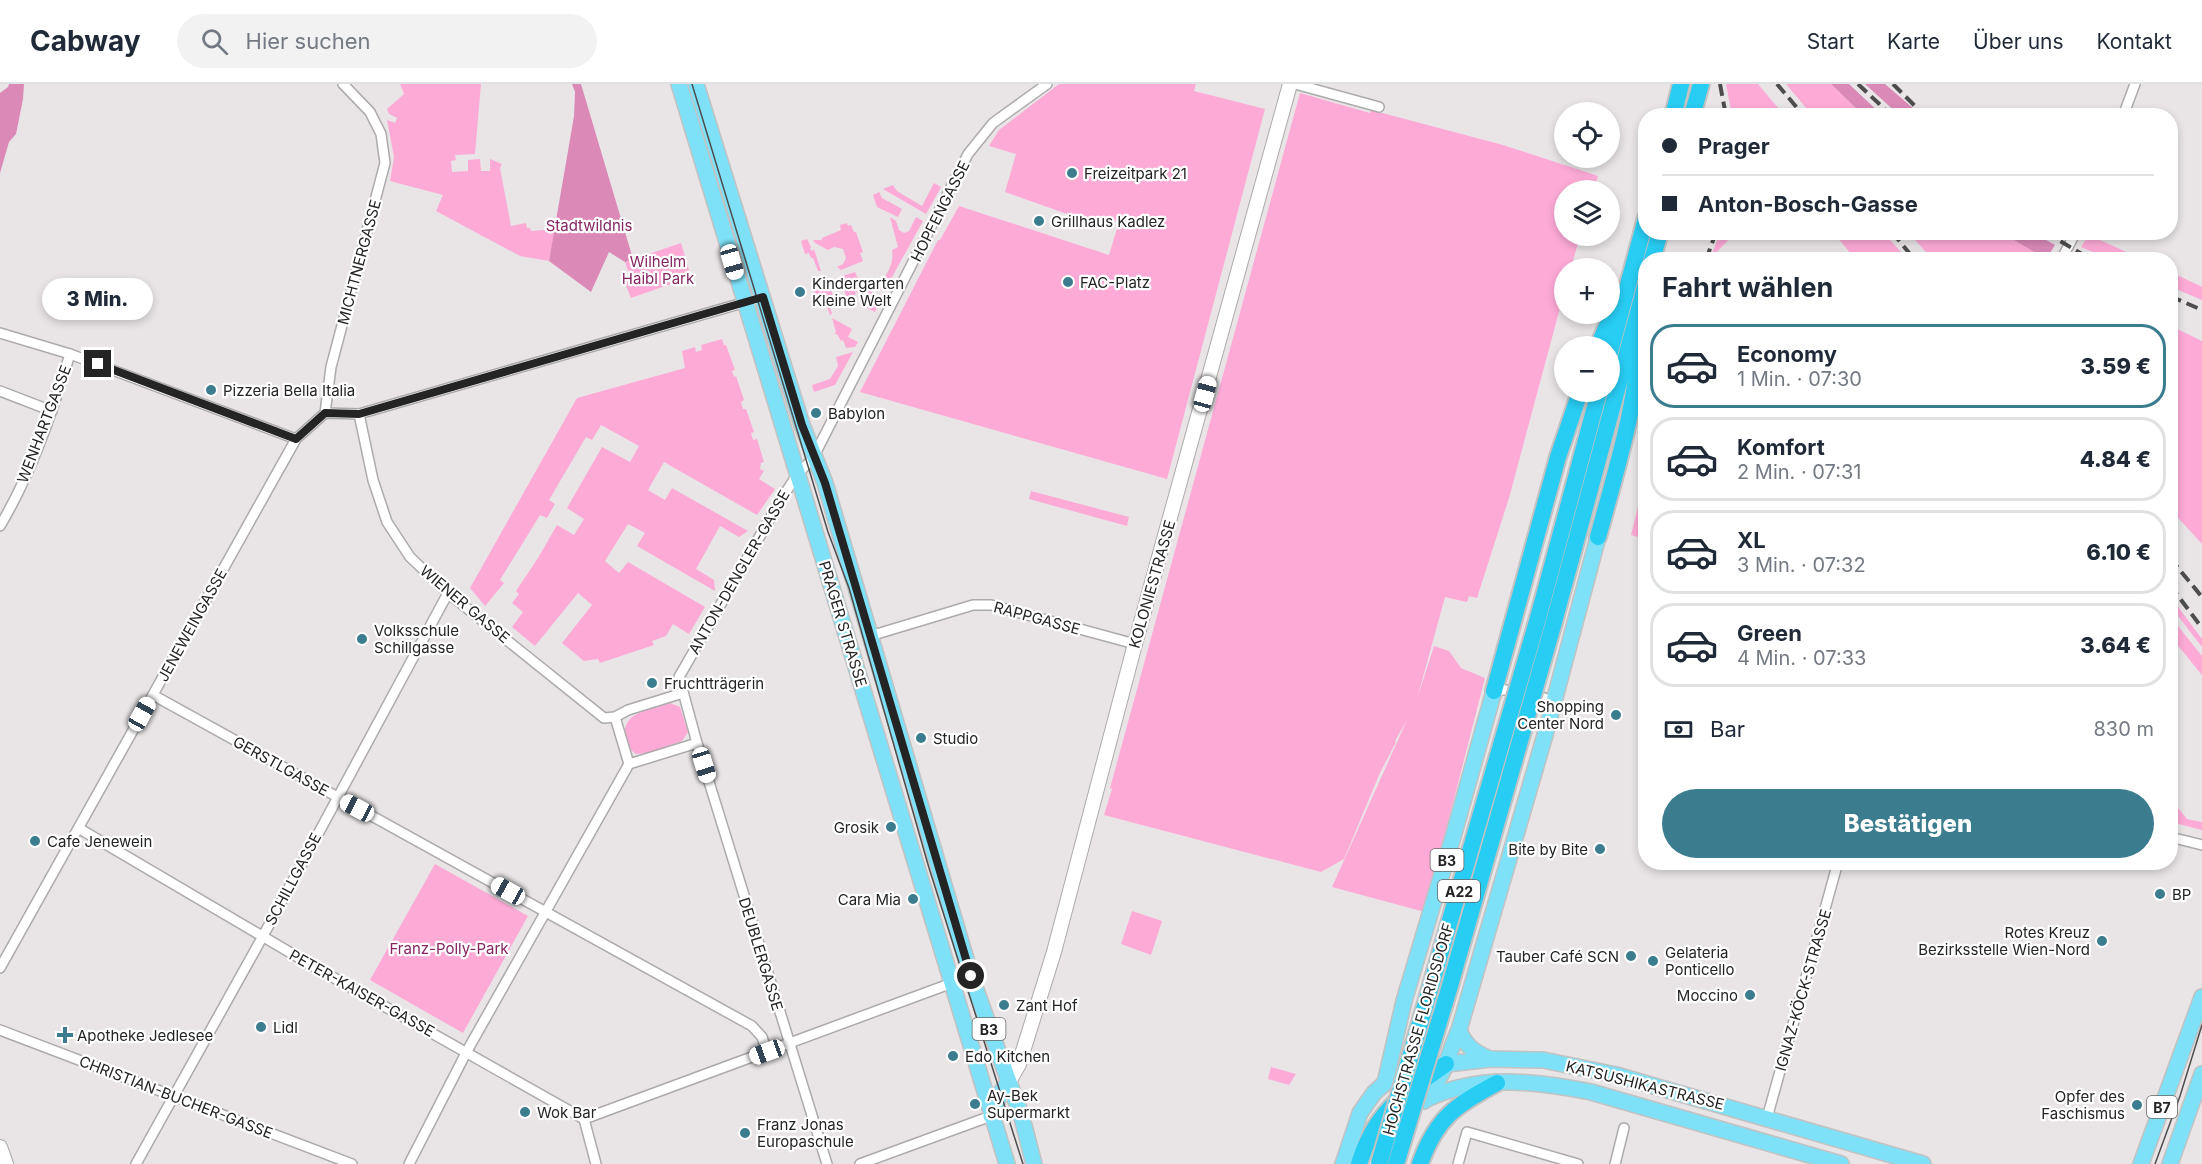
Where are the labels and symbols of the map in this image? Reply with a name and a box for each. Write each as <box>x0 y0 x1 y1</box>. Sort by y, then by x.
street label: HOPFENGASSE <box>906 157 974 265</box>
place label: Freizeitpark 21 <box>1084 164 1187 183</box>
marker: Freizeitpark 21 <box>1065 166 1079 180</box>
street label: MICHTNERGASSE <box>333 197 385 327</box>
place label: Grillhaus Kadlez <box>1051 212 1165 231</box>
marker: Grillhaus Kadlez <box>1032 214 1046 228</box>
park label: Stadtwildnis <box>546 216 632 235</box>
car <box>718 242 746 282</box>
park label: Wilhelm Haibl Park <box>622 252 695 288</box>
place label: FAC-Platz <box>1080 273 1150 292</box>
place label: Kindergarten Kleine Welt <box>812 274 904 310</box>
marker: FAC-Platz <box>1061 275 1075 289</box>
callout: 3 Min. <box>42 277 154 319</box>
marker: Kindergarten Kleine Welt <box>793 285 807 299</box>
route end <box>84 350 111 377</box>
street label: WENHARTGASSE <box>13 362 75 486</box>
car <box>1192 374 1218 414</box>
place label: Pizzeria Bella Italia <box>223 381 355 400</box>
marker: Pizzeria Bella Italia <box>204 383 218 397</box>
place label: Babylon <box>828 404 885 423</box>
marker: Babylon <box>809 406 823 420</box>
street label: ANTON-DENGLER-GASSE <box>684 487 794 657</box>
street label: KOLONIESTRASSE <box>1125 518 1179 650</box>
street label: PRAGER STRASSE <box>815 559 871 689</box>
street label: WIENER GASSE <box>416 561 514 647</box>
street label: JENEWEINGASSE <box>153 565 231 685</box>
street label: RAPPGASSE <box>992 597 1082 639</box>
place label: Volksschule Schillgasse <box>374 621 459 657</box>
marker: Volksschule Schillgasse <box>355 632 369 646</box>
place label: Fruchtträgerin <box>664 674 764 693</box>
marker: Fruchtträgerin <box>645 676 659 690</box>
car <box>125 694 159 734</box>
place label: Shopping Center Nord <box>1517 697 1604 733</box>
marker: Shopping Center Nord <box>1609 708 1623 722</box>
place label: Studio <box>933 729 978 748</box>
marker: Studio <box>914 731 928 745</box>
street label: GERSTLGASSE <box>230 732 332 800</box>
car <box>690 745 718 785</box>
car <box>337 792 377 824</box>
place label: Grosik <box>834 818 880 837</box>
marker: Grosik <box>884 820 898 834</box>
street label: SCHILLGASSE <box>261 830 325 928</box>
place label: Cafe Jenewein <box>47 832 152 851</box>
marker: Cafe Jenewein <box>28 834 42 848</box>
place label: Bite by Bite <box>1508 840 1588 859</box>
marker: Bite by Bite <box>1593 842 1607 856</box>
road number: B3 <box>1430 849 1464 871</box>
car <box>488 874 528 908</box>
road number: A22 <box>1438 880 1480 902</box>
place label: BP <box>2172 885 2191 904</box>
marker: BP <box>2153 887 2167 901</box>
place label: Cara Mia <box>838 890 901 909</box>
marker: Cara Mia <box>906 892 920 906</box>
street label: DEUBLERGASSE <box>735 895 787 1013</box>
street label: IGNAZ-KÖCK-STRASSE <box>1771 907 1835 1073</box>
street label: HOCHSTRASSE FLORIDSDORF <box>1379 921 1457 1137</box>
place label: Rotes Kreuz Bezirksstelle Wien-Nord <box>1918 923 2090 959</box>
marker: Rotes Kreuz Bezirksstelle Wien-Nord <box>2095 934 2109 948</box>
park label: Franz-Polly-Park <box>389 939 509 958</box>
place label: Gelateria Ponticello <box>1665 943 1734 979</box>
street label: PETER-KAISER-GASSE <box>286 945 438 1041</box>
place label: Tauber Café SCN <box>1496 947 1619 966</box>
marker: Tauber Café SCN <box>1624 949 1638 963</box>
marker: Gelateria Ponticello <box>1646 954 1660 968</box>
route start <box>957 962 984 989</box>
place label: Moccino <box>1677 986 1738 1005</box>
marker: Moccino <box>1743 988 1757 1002</box>
place label: Zant Hof <box>1016 996 1078 1015</box>
marker: Zant Hof <box>997 998 1011 1012</box>
place label: Lidl <box>273 1018 298 1037</box>
road number: B3 <box>972 1018 1006 1040</box>
marker: Lidl <box>254 1020 268 1034</box>
place label: Apotheke Jedlesee <box>77 1026 213 1045</box>
marker: Apotheke Jedlesee <box>58 1028 72 1042</box>
car <box>747 1037 787 1067</box>
place label: Edo Kitchen <box>965 1047 1050 1066</box>
marker: Edo Kitchen <box>946 1049 960 1063</box>
street label: CHRISTIAN-BUCHER-GASSE <box>77 1051 275 1143</box>
street label: KATSUSHIKASTRASSE <box>1564 1056 1726 1114</box>
place label: Ay-Bek Supermarkt <box>987 1086 1070 1122</box>
place label: Opfer des Faschismus <box>2041 1087 2125 1123</box>
road number: B7 <box>2147 1096 2177 1118</box>
marker: Ay-Bek Supermarkt <box>968 1097 982 1111</box>
marker: Opfer des Faschismus <box>2130 1098 2144 1112</box>
place label: Wok Bar <box>537 1103 597 1122</box>
marker: Wok Bar <box>518 1105 532 1119</box>
place label: Franz Jonas Europaschule <box>757 1115 854 1151</box>
marker: Franz Jonas Europaschule <box>738 1126 752 1140</box>

